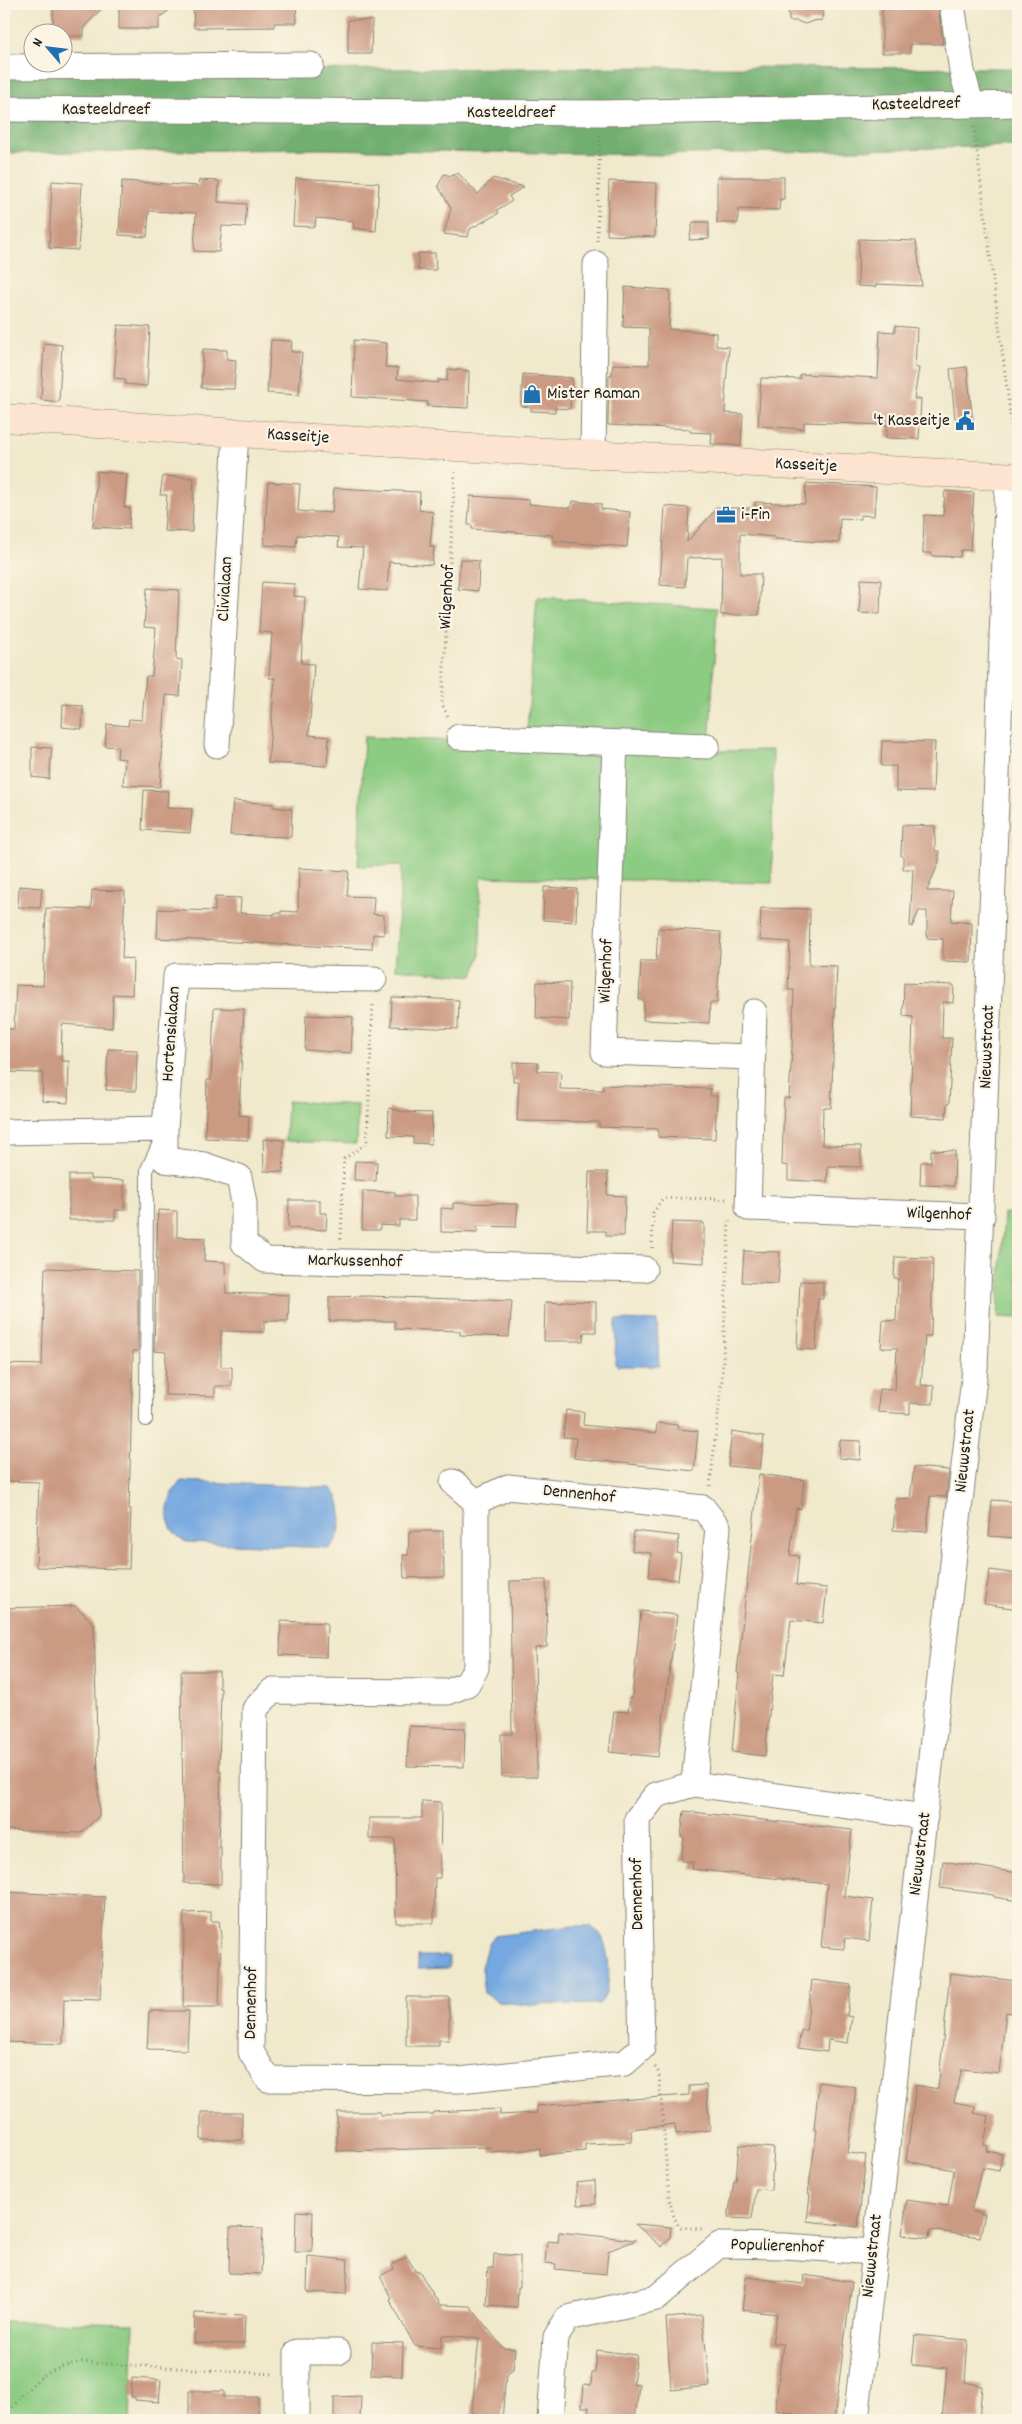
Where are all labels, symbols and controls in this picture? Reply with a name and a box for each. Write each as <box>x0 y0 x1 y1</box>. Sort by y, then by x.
north arrow <box>22 22 72 72</box>
text: N <box>28 35 49 51</box>
street label: Kasteeldreef <box>872 92 961 118</box>
street label: Kasteeldreef <box>62 98 151 123</box>
street label: Kasteeldreef <box>467 101 556 126</box>
place label: Mister Raman <box>547 382 640 407</box>
shop icon: Mister Raman <box>521 383 543 405</box>
place label: 't Kasseitje <box>873 409 950 434</box>
public building icon: 't Kasseitje <box>954 410 976 432</box>
street label: Kasseitje <box>266 422 330 452</box>
street label: Kasseitje <box>774 452 838 480</box>
place label: i-Fin <box>741 503 770 528</box>
office icon: i-Fin <box>715 504 737 526</box>
street label: Clivialaan <box>212 556 240 622</box>
street label: Wilgenhof <box>434 563 462 630</box>
street label: Wilgenhof <box>593 938 621 1004</box>
street label: Hortensialaan <box>156 985 188 1083</box>
street label: Nieuwstraat <box>974 1004 1002 1089</box>
street label: Wilgenhof <box>906 1201 972 1229</box>
street label: Markussenhof <box>307 1249 403 1275</box>
street label: Nieuwstraat <box>949 1408 983 1494</box>
street label: Dennenhof <box>542 1479 617 1511</box>
street label: Nieuwstraat <box>903 1810 939 1897</box>
street label: Dennenhof <box>625 1857 651 1931</box>
street label: Dennenhof <box>239 1966 265 2040</box>
street label: Nieuwstraat <box>856 2213 890 2299</box>
street label: Populierenhof <box>730 2233 825 2261</box>

